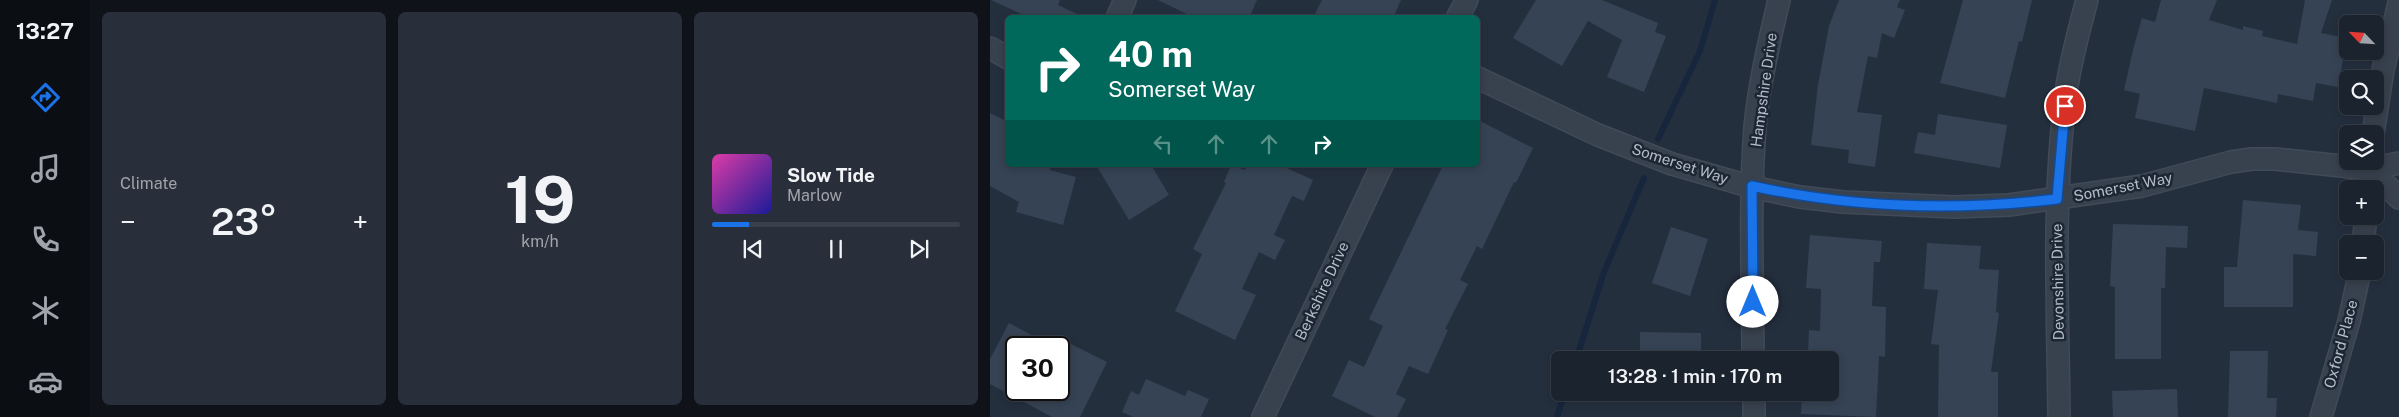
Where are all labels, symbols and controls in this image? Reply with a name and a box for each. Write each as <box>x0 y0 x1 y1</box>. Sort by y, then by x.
north arrow <box>2339 15 2384 60</box>
map controls <box>2339 15 2384 280</box>
text: 13:27 <box>16 18 74 44</box>
street label: Hampshire Drive <box>1747 32 1780 148</box>
text: 40 m <box>1108 34 1193 75</box>
icon: right <box>1025 35 1090 100</box>
button: search <box>2339 70 2384 115</box>
text: Somerset Way <box>1108 76 1255 102</box>
icon: directions <box>28 80 63 115</box>
pin <box>2044 85 2086 127</box>
icon: arrive <box>2051 92 2079 120</box>
button: layers <box>2339 125 2384 170</box>
icon: left <box>1149 130 1177 158</box>
icon: ahead <box>1202 130 1230 158</box>
icon: ahead <box>1255 130 1283 158</box>
icon: right <box>1308 130 1336 158</box>
street label: Somerset Way <box>1630 140 1731 187</box>
icon: music <box>28 151 63 186</box>
text: 19 <box>505 161 575 238</box>
text: Slow Tide <box>787 164 875 186</box>
street label: Somerset Way <box>2072 169 2174 204</box>
text: Climate <box>120 174 177 193</box>
button: + <box>2339 180 2384 225</box>
text: Marlow <box>787 186 842 205</box>
text: 23° <box>211 199 277 244</box>
text: − <box>120 205 136 238</box>
text: + <box>352 205 368 238</box>
icon: phone <box>28 222 63 257</box>
street label: Devonshire Drive <box>2048 223 2067 341</box>
text: km/h <box>521 232 559 251</box>
icon: previous <box>739 235 767 263</box>
icon: pause <box>822 235 850 263</box>
icon: next <box>905 235 933 263</box>
button: − <box>2339 235 2384 280</box>
street label: Berkshire Drive <box>1291 239 1352 343</box>
position arrow <box>1726 275 1778 327</box>
icon: climate <box>28 293 63 328</box>
street label: Oxford Place <box>2321 298 2360 390</box>
speed limit sign: 30 <box>1005 336 1070 401</box>
icon: car <box>28 364 63 399</box>
text: 13:28 · 1 min · 170 m <box>1608 365 1782 387</box>

